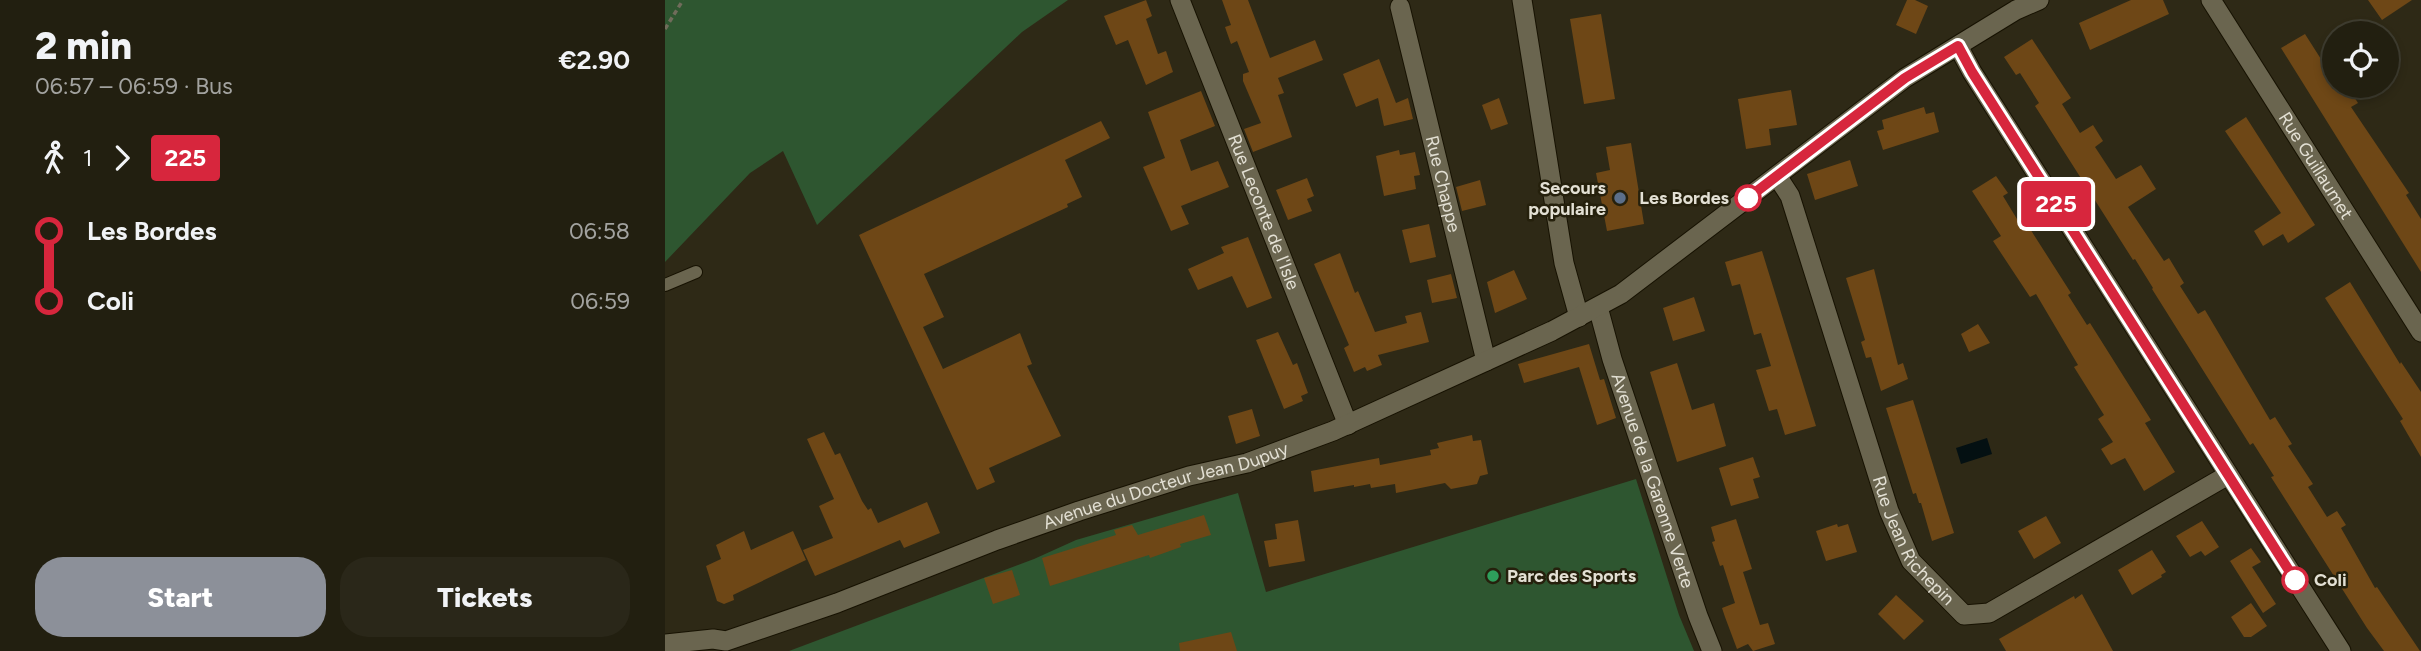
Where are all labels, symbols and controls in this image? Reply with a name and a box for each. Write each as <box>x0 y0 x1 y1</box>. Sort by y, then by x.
map controls <box>2322 21 2399 98</box>
button: locate <box>2322 21 2399 98</box>
text: 2 min <box>35 23 132 69</box>
text: €2.90 <box>558 44 630 76</box>
text: 06:57 – 06:59 · Bus <box>35 72 233 100</box>
street label: Rue Guillaumet <box>2274 108 2358 224</box>
street label: Rue Leconte de l'Isle <box>1223 131 1305 293</box>
street label: Rue Chappe <box>1421 133 1465 235</box>
icon: walk <box>35 139 73 177</box>
icon: forward <box>103 139 141 177</box>
text: 225 <box>165 143 206 172</box>
text: 1 <box>83 144 93 172</box>
place label: Secours populaire <box>1528 177 1607 220</box>
line badge: 225 <box>2016 181 2096 227</box>
marker: Les Bordes <box>1735 185 1761 211</box>
place label: Les Bordes <box>1639 187 1730 209</box>
text: 225 <box>2035 189 2077 218</box>
marker: Secours populaire <box>1612 190 1628 206</box>
text: Les Bordes <box>87 215 217 247</box>
text: 06:58 <box>569 217 630 245</box>
text: Coli <box>87 285 134 317</box>
text: 06:59 <box>570 287 630 315</box>
street label: Avenue de la Garenne Verte <box>1606 370 1699 591</box>
street label: Avenue du Docteur Jean Dupuy <box>1040 437 1292 534</box>
street label: Rue Jean Richepin <box>1868 473 1959 610</box>
button: Start <box>35 557 326 637</box>
button: Tickets <box>340 557 630 637</box>
place label: Parc des Sports <box>1507 565 1637 587</box>
marker: Coli <box>2282 567 2308 593</box>
marker: Parc des Sports <box>1485 568 1501 584</box>
place label: Coli <box>2314 569 2347 591</box>

